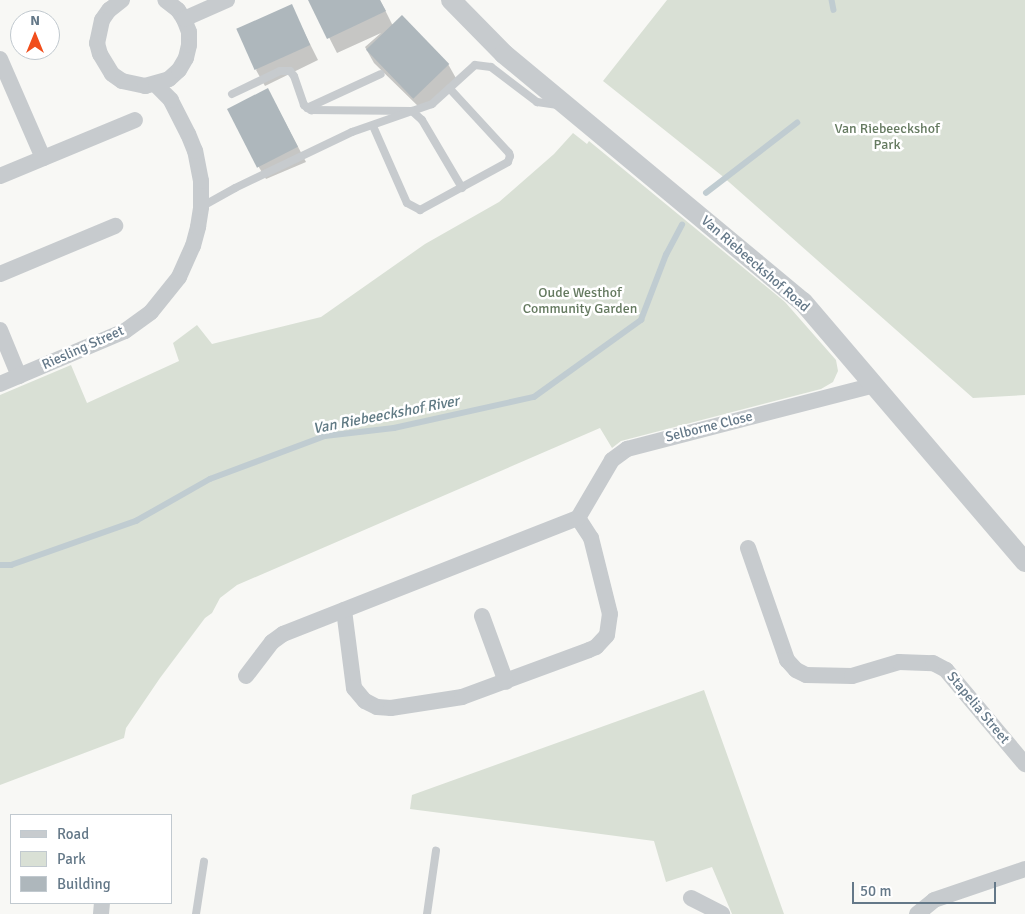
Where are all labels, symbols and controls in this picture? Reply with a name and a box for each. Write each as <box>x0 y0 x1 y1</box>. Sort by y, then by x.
north arrow <box>10 10 60 60</box>
text: N <box>30 12 40 29</box>
park label: Van Riebeeckshof Park <box>834 121 940 154</box>
street label: Van Riebeeckshof Road <box>697 212 813 316</box>
park label: Oude Westhof Community Garden <box>523 285 637 318</box>
street label: Riesling Street <box>39 322 127 374</box>
water label: Van Riebeeckshof River <box>311 392 461 438</box>
street label: Selborne Close <box>664 408 754 446</box>
street label: Stapelia Street <box>943 669 1013 747</box>
legend <box>10 814 172 904</box>
text: Road <box>57 825 89 843</box>
text: Park <box>57 850 86 868</box>
scale bar <box>855 872 999 904</box>
text: Building <box>57 875 111 893</box>
text: 50 m <box>860 882 891 900</box>

